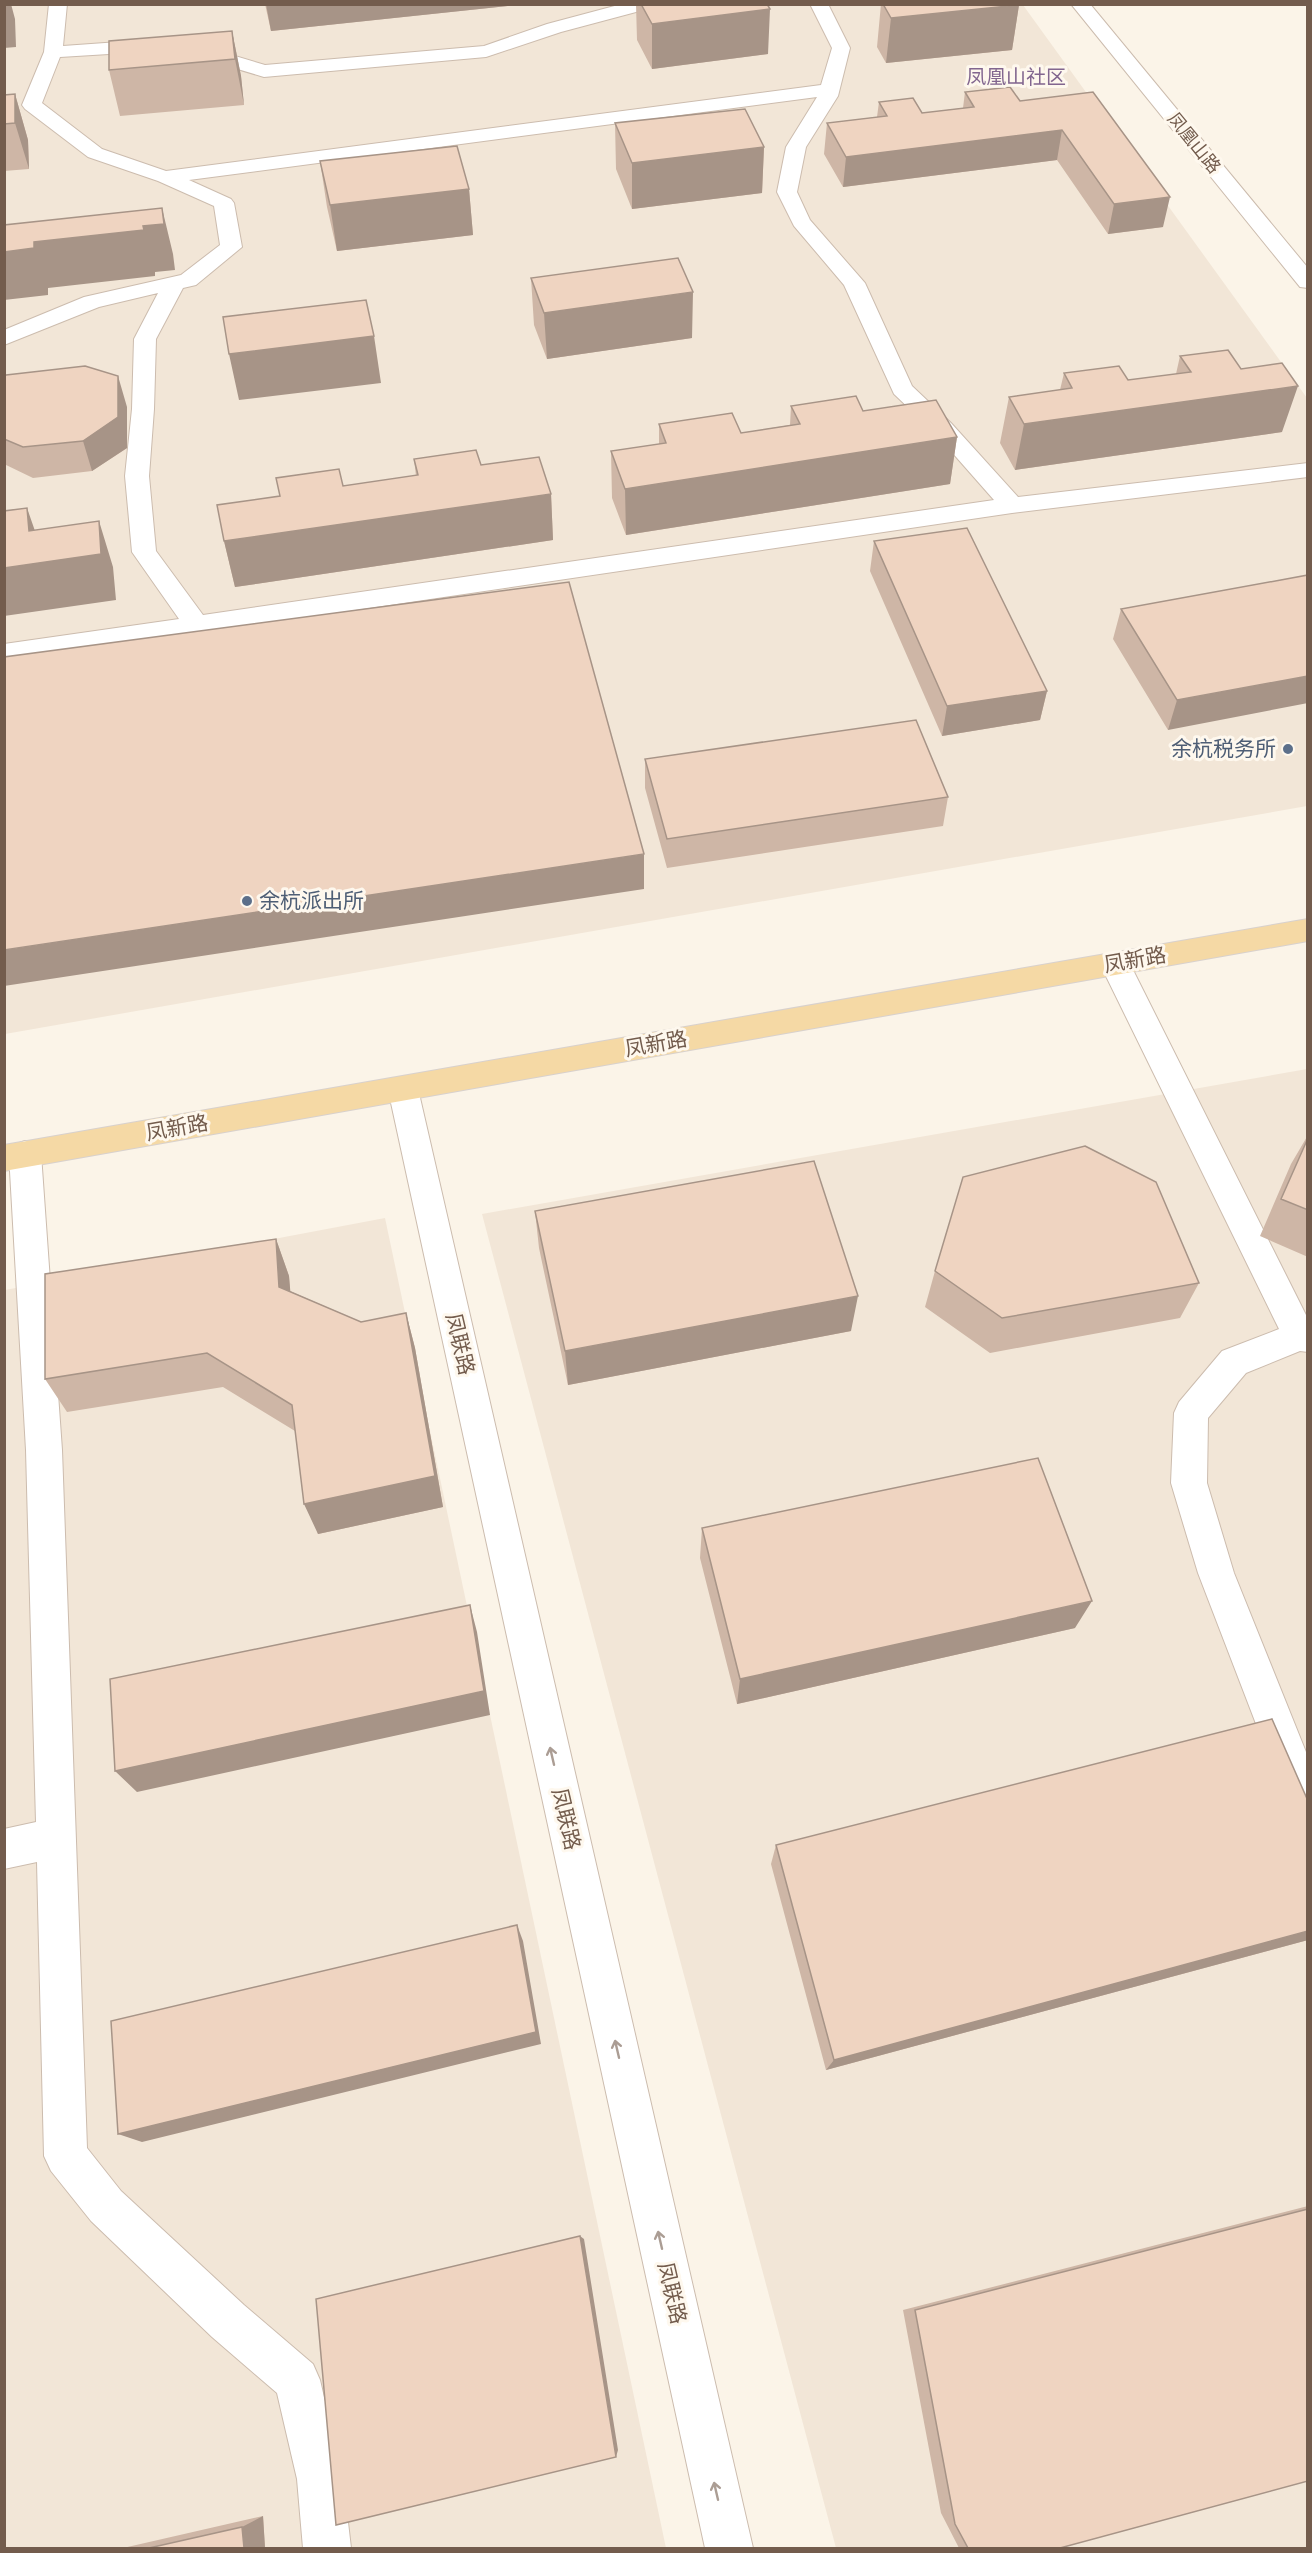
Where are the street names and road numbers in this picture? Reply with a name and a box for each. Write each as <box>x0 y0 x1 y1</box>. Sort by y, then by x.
street label: 凤凰山路 <box>1163 107 1227 178</box>
street label: 凤新路 <box>1101 940 1168 978</box>
street label: 凤新路 <box>622 1024 689 1062</box>
street label: 凤新路 <box>143 1108 210 1146</box>
street label: 凤联路 <box>440 1310 482 1378</box>
street label: 凤联路 <box>546 1785 588 1853</box>
street label: 凤联路 <box>652 2259 694 2327</box>

